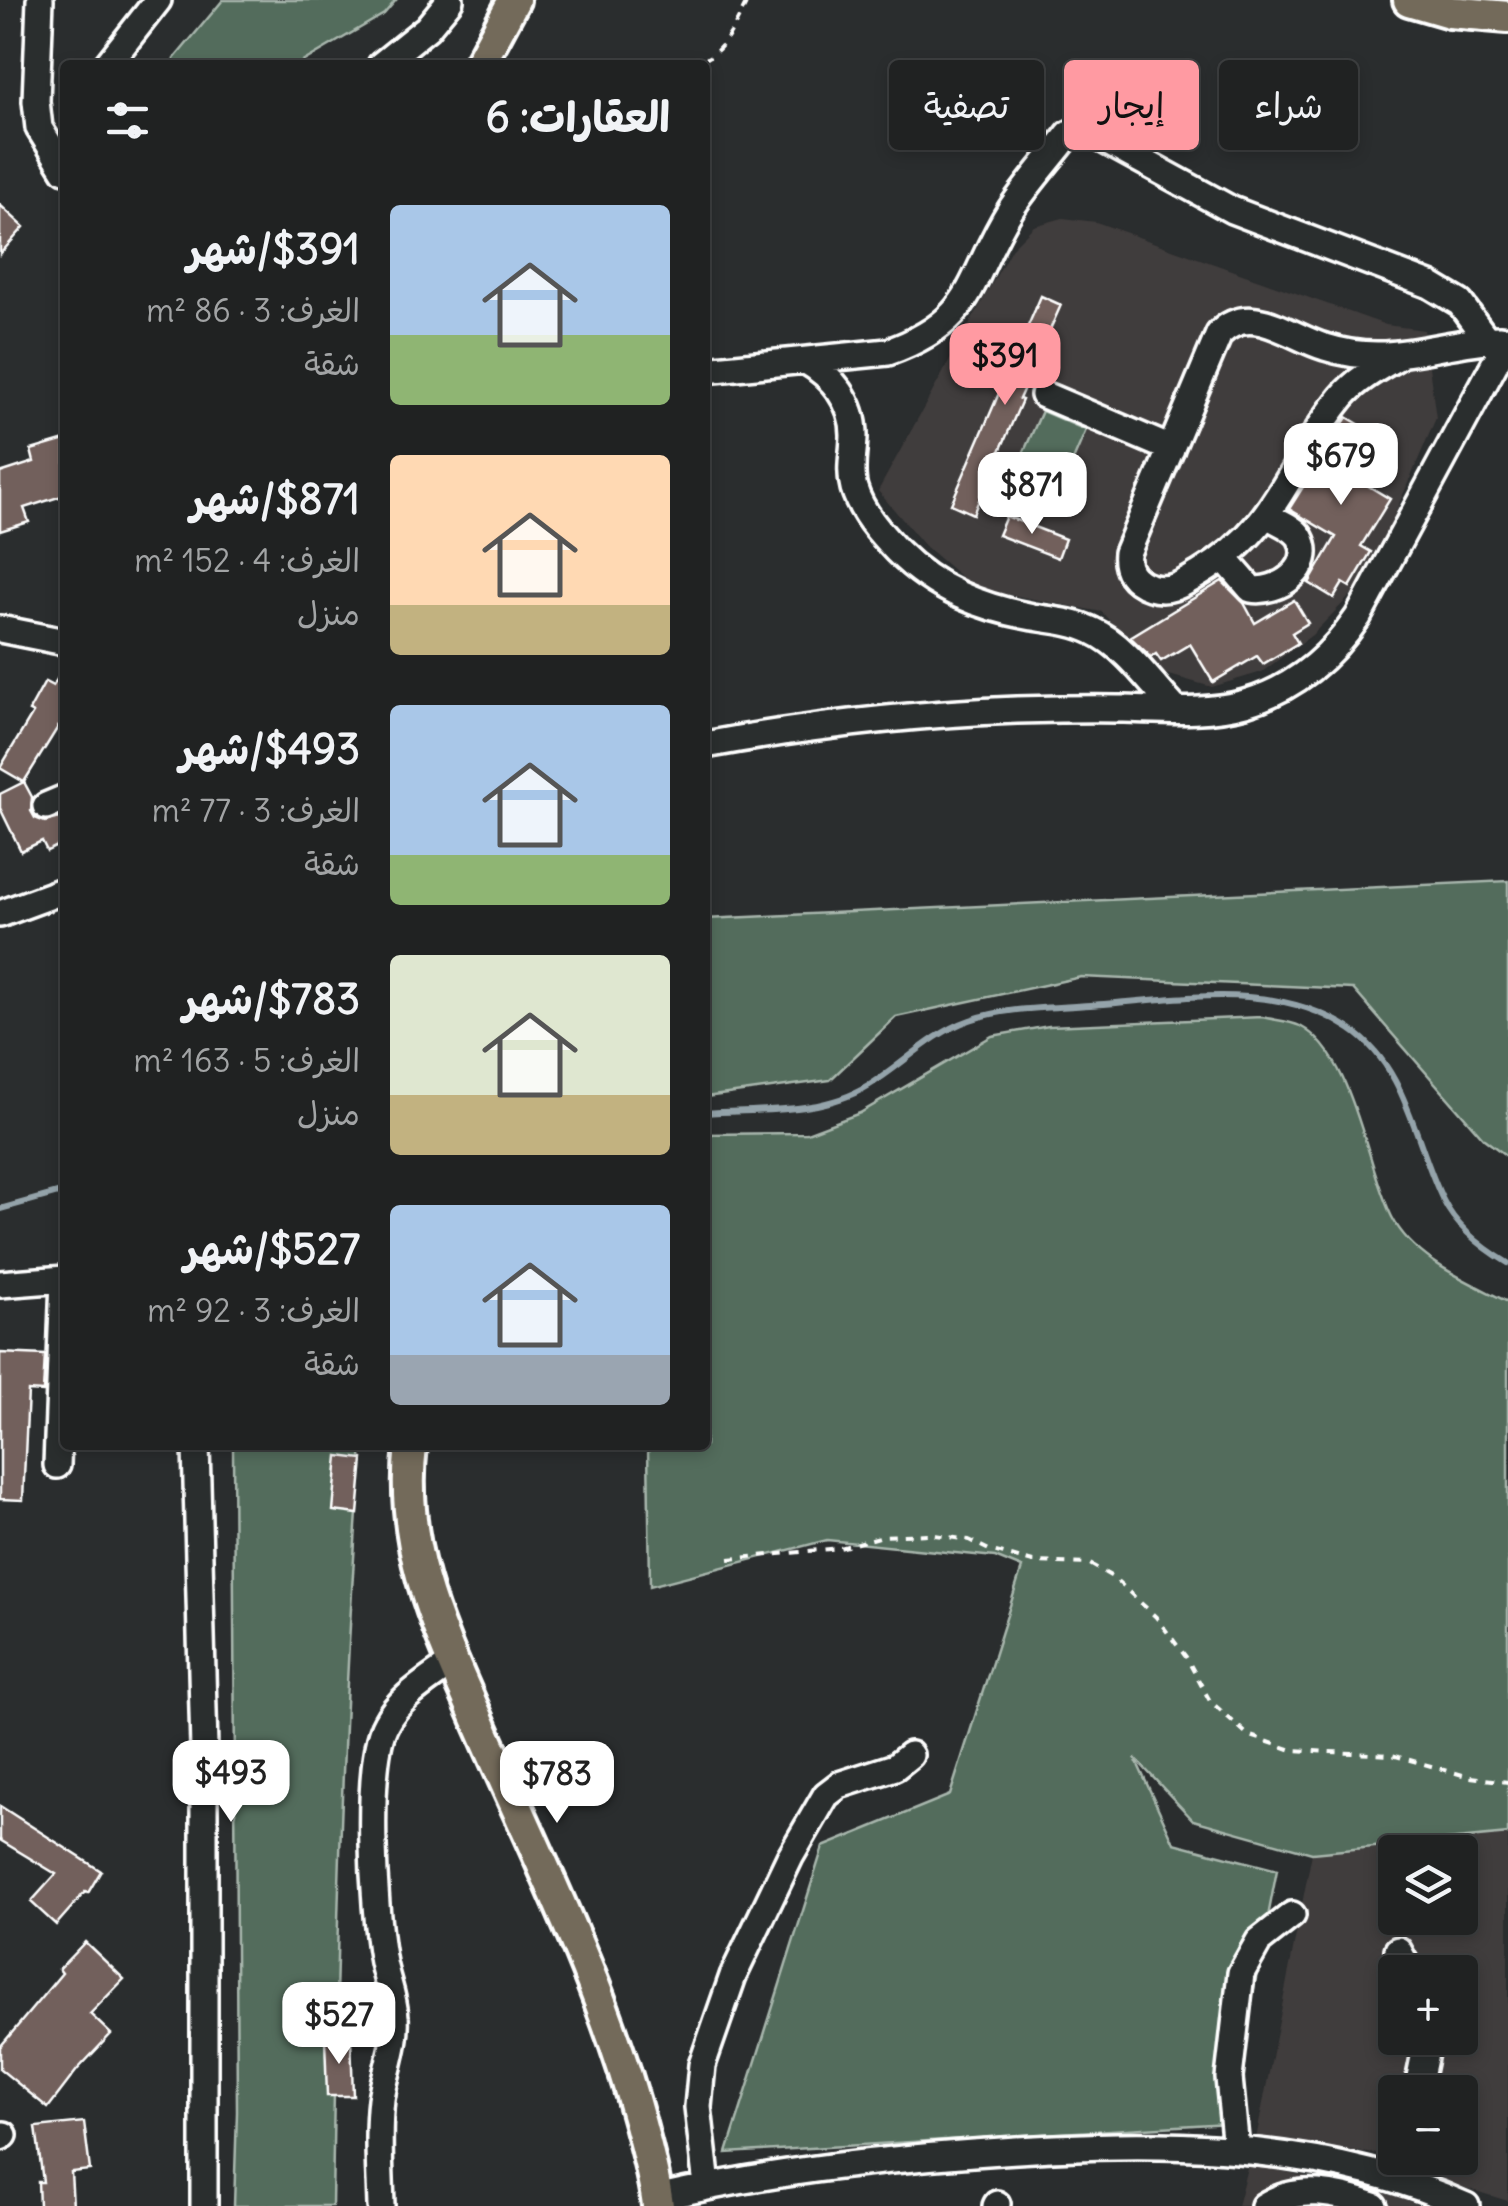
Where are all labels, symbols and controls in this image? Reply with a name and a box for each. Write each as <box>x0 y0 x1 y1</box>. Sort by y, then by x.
chip: تصفية <box>889 60 1044 150</box>
chip: إيجار <box>1064 60 1199 150</box>
chip: شراء <box>1219 60 1358 150</box>
text: العقارات: 6 <box>486 91 670 143</box>
icon: filters <box>100 93 155 148</box>
text: $391/شهر <box>187 223 360 275</box>
icon: home <box>470 245 590 365</box>
text: الغرف: 3 · 86 m² <box>146 290 360 331</box>
pin: $391 <box>946 323 1064 408</box>
text: $391 <box>971 335 1039 376</box>
text: شقة <box>304 343 360 384</box>
pin: $679 <box>1282 423 1400 508</box>
text: $679 <box>1306 435 1376 476</box>
pin: $871 <box>973 452 1091 537</box>
text: $871 <box>1000 464 1064 505</box>
text: $871/شهر <box>190 473 360 525</box>
icon: home <box>470 495 590 615</box>
text: الغرف: 4 · 152 m² <box>134 540 360 581</box>
text: منزل <box>297 593 360 634</box>
text: $493/شهر <box>179 723 360 775</box>
icon: home <box>470 745 590 865</box>
text: الغرف: 3 · 77 m² <box>152 790 360 831</box>
text: شقة <box>304 843 360 884</box>
text: $783/شهر <box>183 973 360 1025</box>
icon: home <box>470 995 590 1115</box>
text: الغرف: 5 · 163 m² <box>134 1040 360 1081</box>
text: منزل <box>297 1093 360 1134</box>
text: $527/شهر <box>184 1223 360 1275</box>
icon: home <box>470 1245 590 1365</box>
text: الغرف: 3 · 92 m² <box>147 1290 360 1331</box>
text: شقة <box>304 1343 360 1384</box>
pin: $493 <box>172 1740 290 1825</box>
pin: $783 <box>498 1741 616 1826</box>
text: $493 <box>195 1752 267 1793</box>
text: $783 <box>522 1753 592 1794</box>
map controls <box>1378 1835 1478 2175</box>
button: layers <box>1378 1835 1478 1935</box>
button: + <box>1378 1955 1478 2055</box>
pin: $527 <box>280 1982 398 2067</box>
text: $527 <box>304 1994 374 2035</box>
button: − <box>1378 2075 1478 2175</box>

